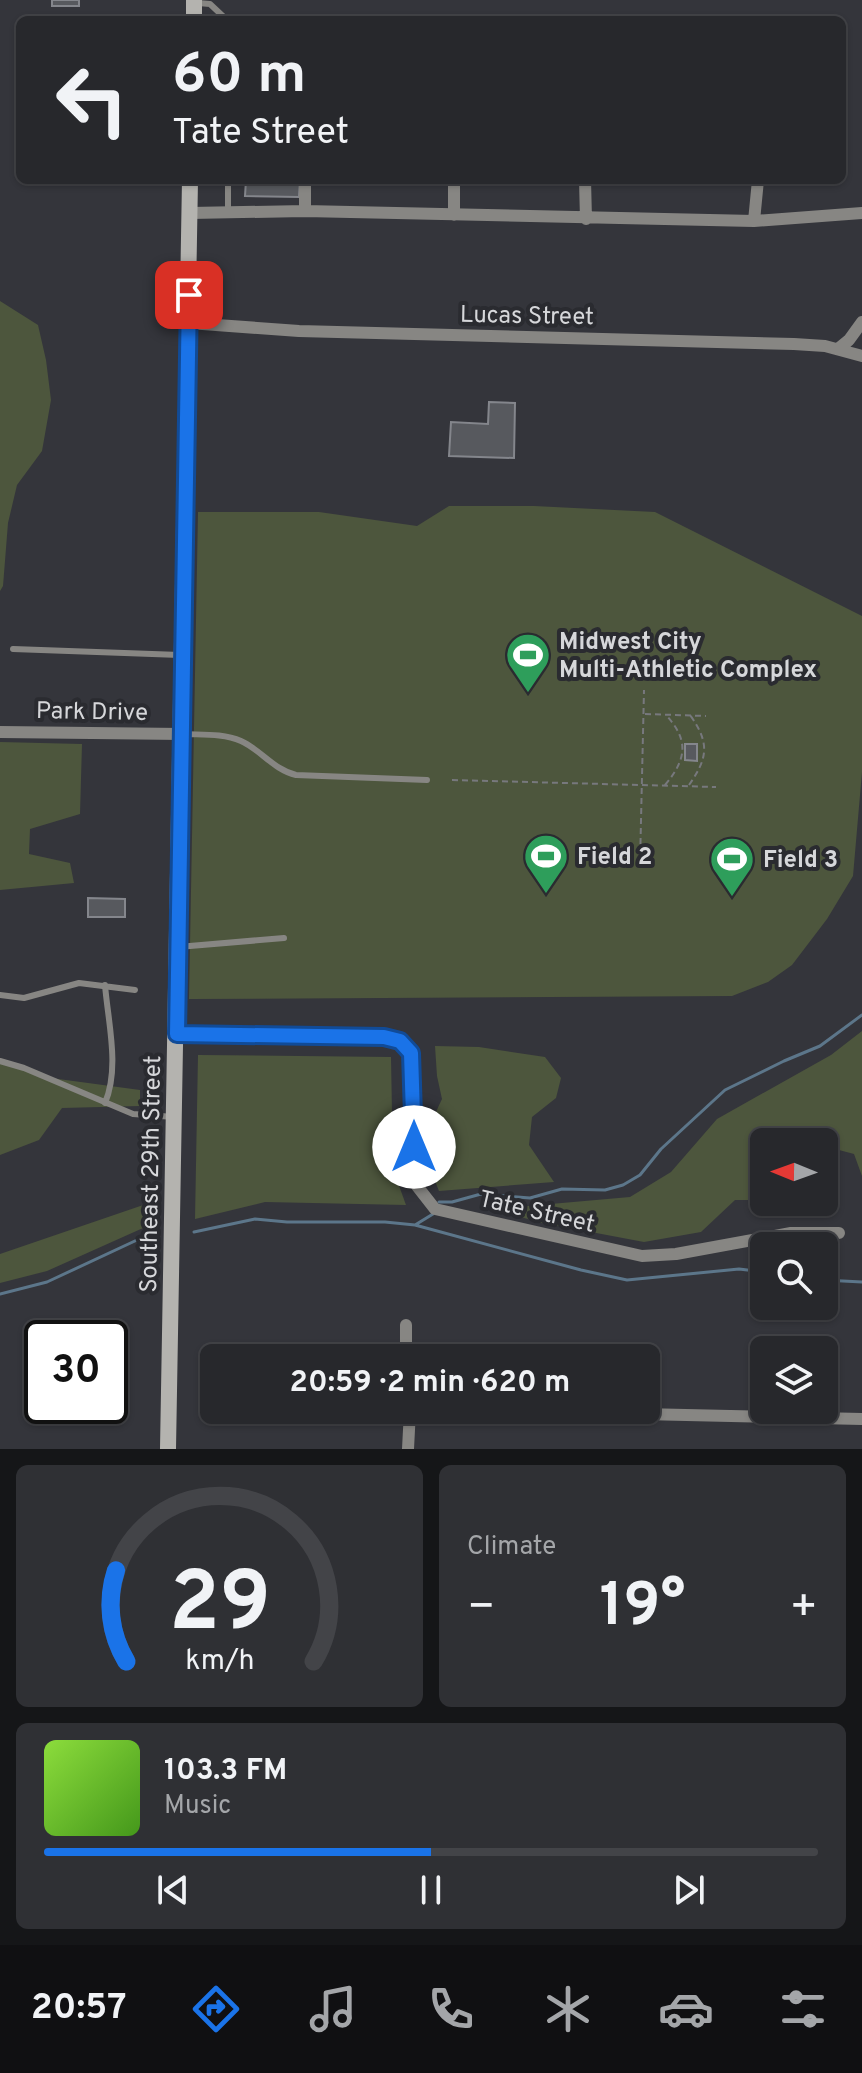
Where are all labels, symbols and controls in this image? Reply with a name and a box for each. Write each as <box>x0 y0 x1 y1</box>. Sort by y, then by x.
text: 60 m <box>172 42 306 112</box>
icon: left <box>40 48 144 152</box>
text: Tate Street <box>172 111 349 157</box>
pin <box>155 261 223 329</box>
icon: arrive <box>167 273 211 317</box>
street label: Lucas Street <box>460 301 594 333</box>
place label: Midwest City Multi-Athletic Complex <box>559 628 817 686</box>
sports icon: Midwest City Multi-Athletic Complex <box>504 631 552 694</box>
street label: Park Drive <box>36 697 148 729</box>
sports icon: Field 2 <box>522 832 570 895</box>
sports icon: Field 3 <box>708 835 756 898</box>
place label: Field 2 <box>577 843 652 873</box>
place label: Field 3 <box>763 846 838 876</box>
street label: Southeast 29th Street <box>135 1055 169 1293</box>
position arrow <box>372 1105 456 1189</box>
north arrow <box>750 1128 838 1216</box>
map controls <box>750 1128 838 1424</box>
street label: Tate Street <box>476 1185 597 1241</box>
button: search <box>750 1232 838 1320</box>
speed limit sign: 30 <box>24 1320 128 1424</box>
button: layers <box>750 1336 838 1424</box>
text: 20:59 · 2 min · 620 m <box>290 1365 570 1402</box>
text: Climate <box>467 1531 556 1564</box>
text: 29 <box>169 1555 271 1660</box>
text: 19° <box>600 1571 685 1647</box>
text: − <box>467 1581 495 1637</box>
text: + <box>790 1581 818 1637</box>
text: km/h <box>185 1644 254 1680</box>
text: 103.3 FM <box>164 1753 287 1790</box>
text: Music <box>164 1790 231 1823</box>
icon: previous <box>151 1868 195 1912</box>
icon: pause <box>409 1868 453 1912</box>
icon: next <box>667 1868 711 1912</box>
icon: directions <box>188 1981 244 2037</box>
icon: music <box>305 1981 361 2037</box>
icon: phone <box>423 1981 479 2037</box>
icon: climate <box>540 1981 596 2037</box>
icon: car <box>658 1981 714 2037</box>
icon: filters <box>775 1981 831 2037</box>
text: 20:57 <box>31 1986 126 2032</box>

